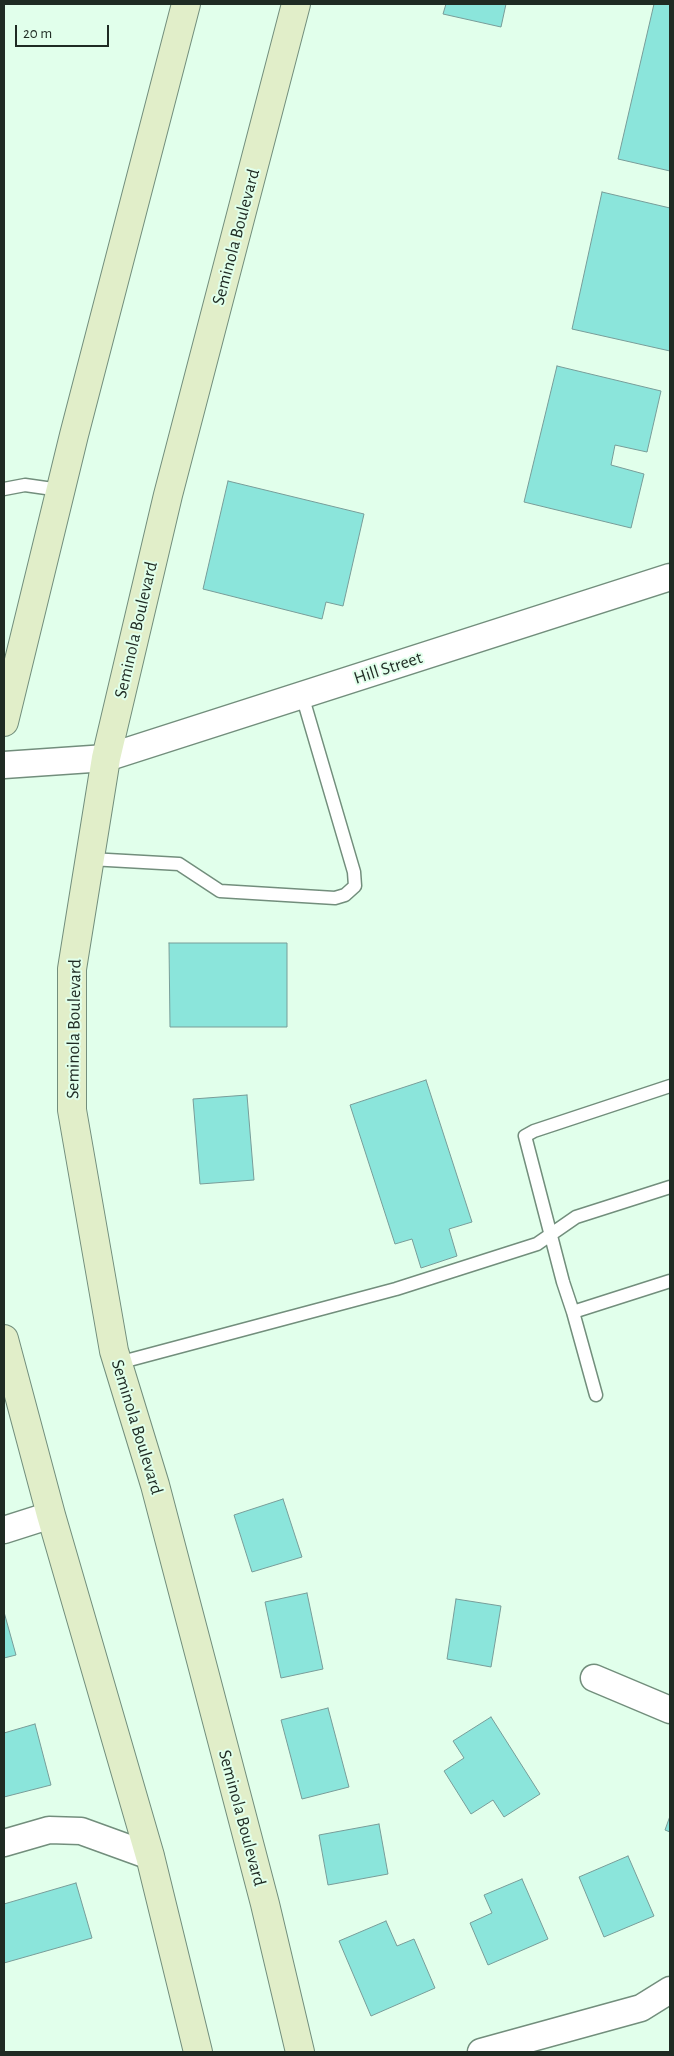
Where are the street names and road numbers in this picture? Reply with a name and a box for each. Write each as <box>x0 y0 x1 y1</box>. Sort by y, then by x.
street label: Seminola Boulevard <box>207 167 265 307</box>
street label: Seminola Boulevard <box>110 559 162 701</box>
street label: Hill Street <box>351 647 425 689</box>
street label: Seminola Boulevard <box>62 959 86 1099</box>
street label: Seminola Boulevard <box>106 1357 168 1497</box>
street label: Seminola Boulevard <box>213 1748 271 1888</box>

